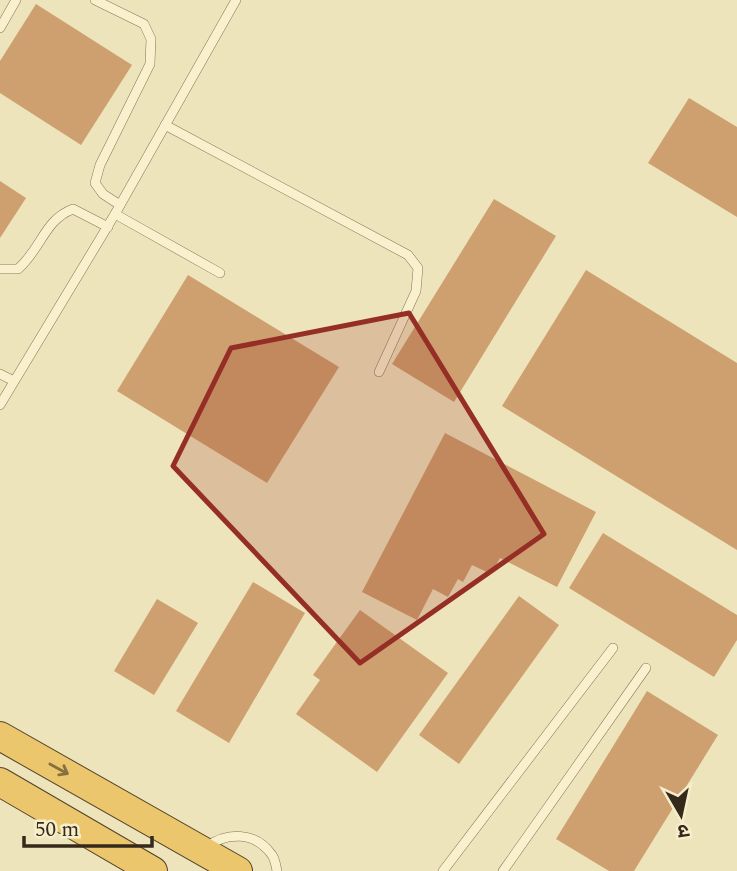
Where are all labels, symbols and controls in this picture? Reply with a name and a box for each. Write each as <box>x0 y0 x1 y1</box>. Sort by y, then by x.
one-way arrow <box>49 762 69 776</box>
north arrow <box>646 780 716 850</box>
scale bar <box>24 804 152 848</box>
text: 50 m <box>35 814 79 846</box>
text: उ <box>675 815 691 846</box>

